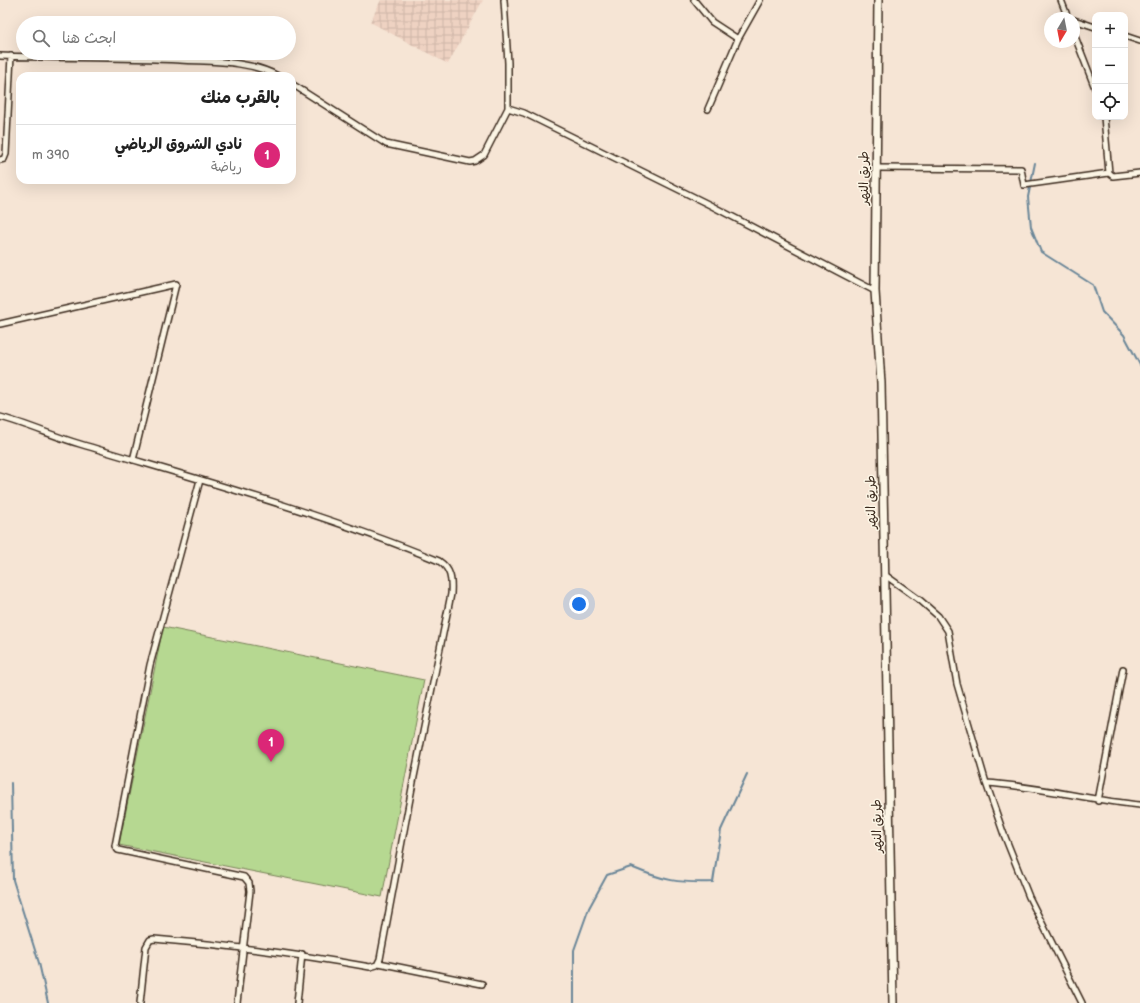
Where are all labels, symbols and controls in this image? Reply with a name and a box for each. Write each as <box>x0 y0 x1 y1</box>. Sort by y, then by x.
north arrow <box>1044 12 1080 48</box>
map controls <box>1092 12 1128 120</box>
button: + <box>1092 12 1128 48</box>
search box <box>16 16 296 60</box>
icon: search <box>30 27 52 49</box>
text: ابحث هنا <box>62 29 116 48</box>
button: − <box>1092 48 1128 84</box>
button: locate <box>1092 84 1128 120</box>
text: بالقرب منك <box>201 88 280 108</box>
text: نادي الشروق الرياضي <box>115 135 242 154</box>
text: 390 m <box>32 147 69 163</box>
text: 1 <box>264 147 270 163</box>
street label: طريق النهر <box>856 151 872 206</box>
text: رياضة <box>211 159 242 175</box>
street label: طريق النهر <box>863 475 879 530</box>
your location <box>569 594 589 614</box>
pin: 1 <box>258 729 284 762</box>
street label: طريق النهر <box>869 799 885 854</box>

